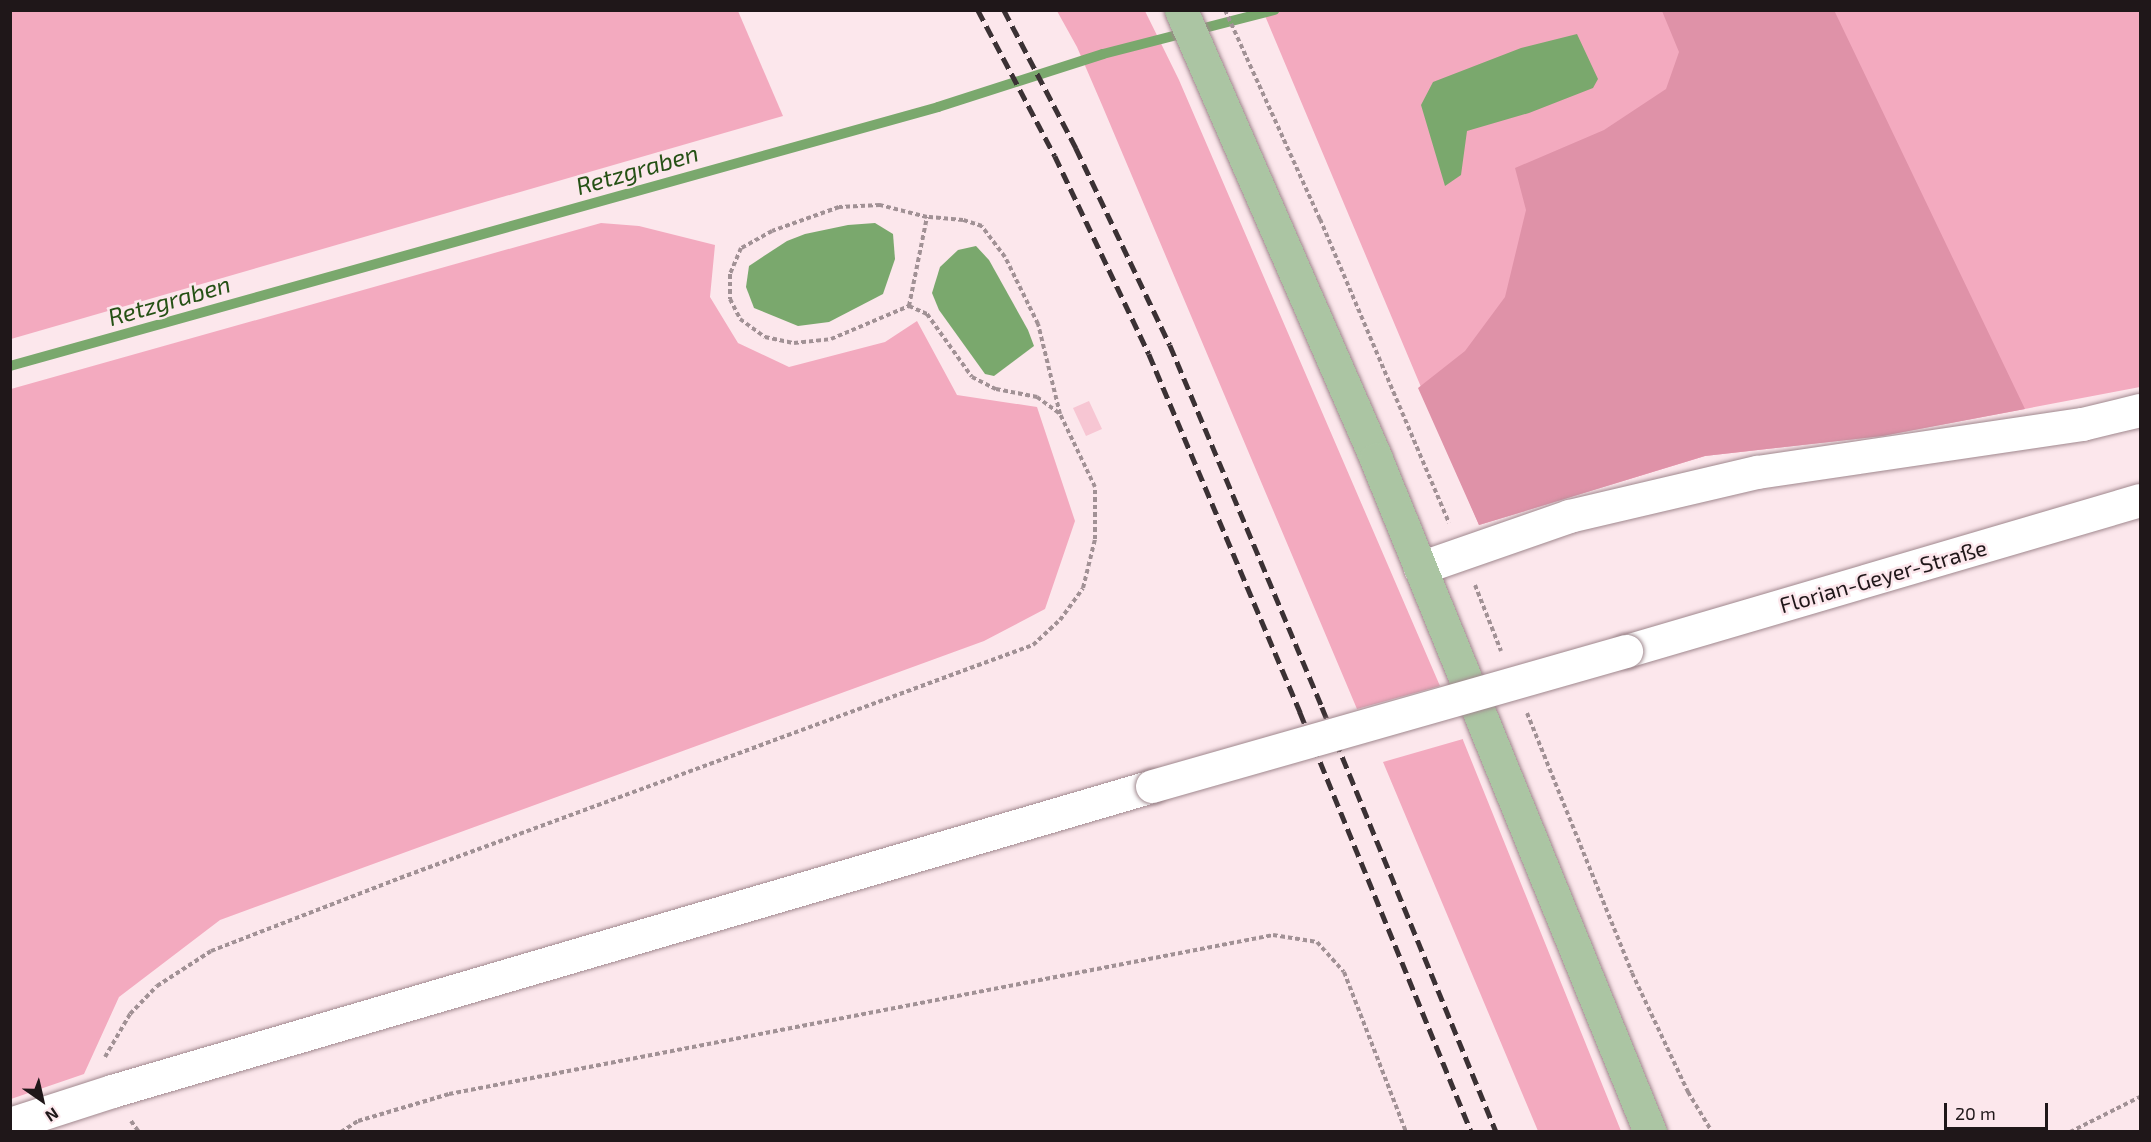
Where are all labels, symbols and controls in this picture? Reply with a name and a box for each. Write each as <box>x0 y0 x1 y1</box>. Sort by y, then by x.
water label: Retzgraben <box>572 138 702 200</box>
water label: Retzgraben <box>104 269 234 331</box>
street label: Florian-Geyer-Straße <box>1776 534 1990 618</box>
north arrow <box>12 1070 72 1130</box>
scale bar <box>1947 1091 2050 1129</box>
text: 20 m <box>1955 1102 1996 1124</box>
text: N <box>42 1104 62 1126</box>

